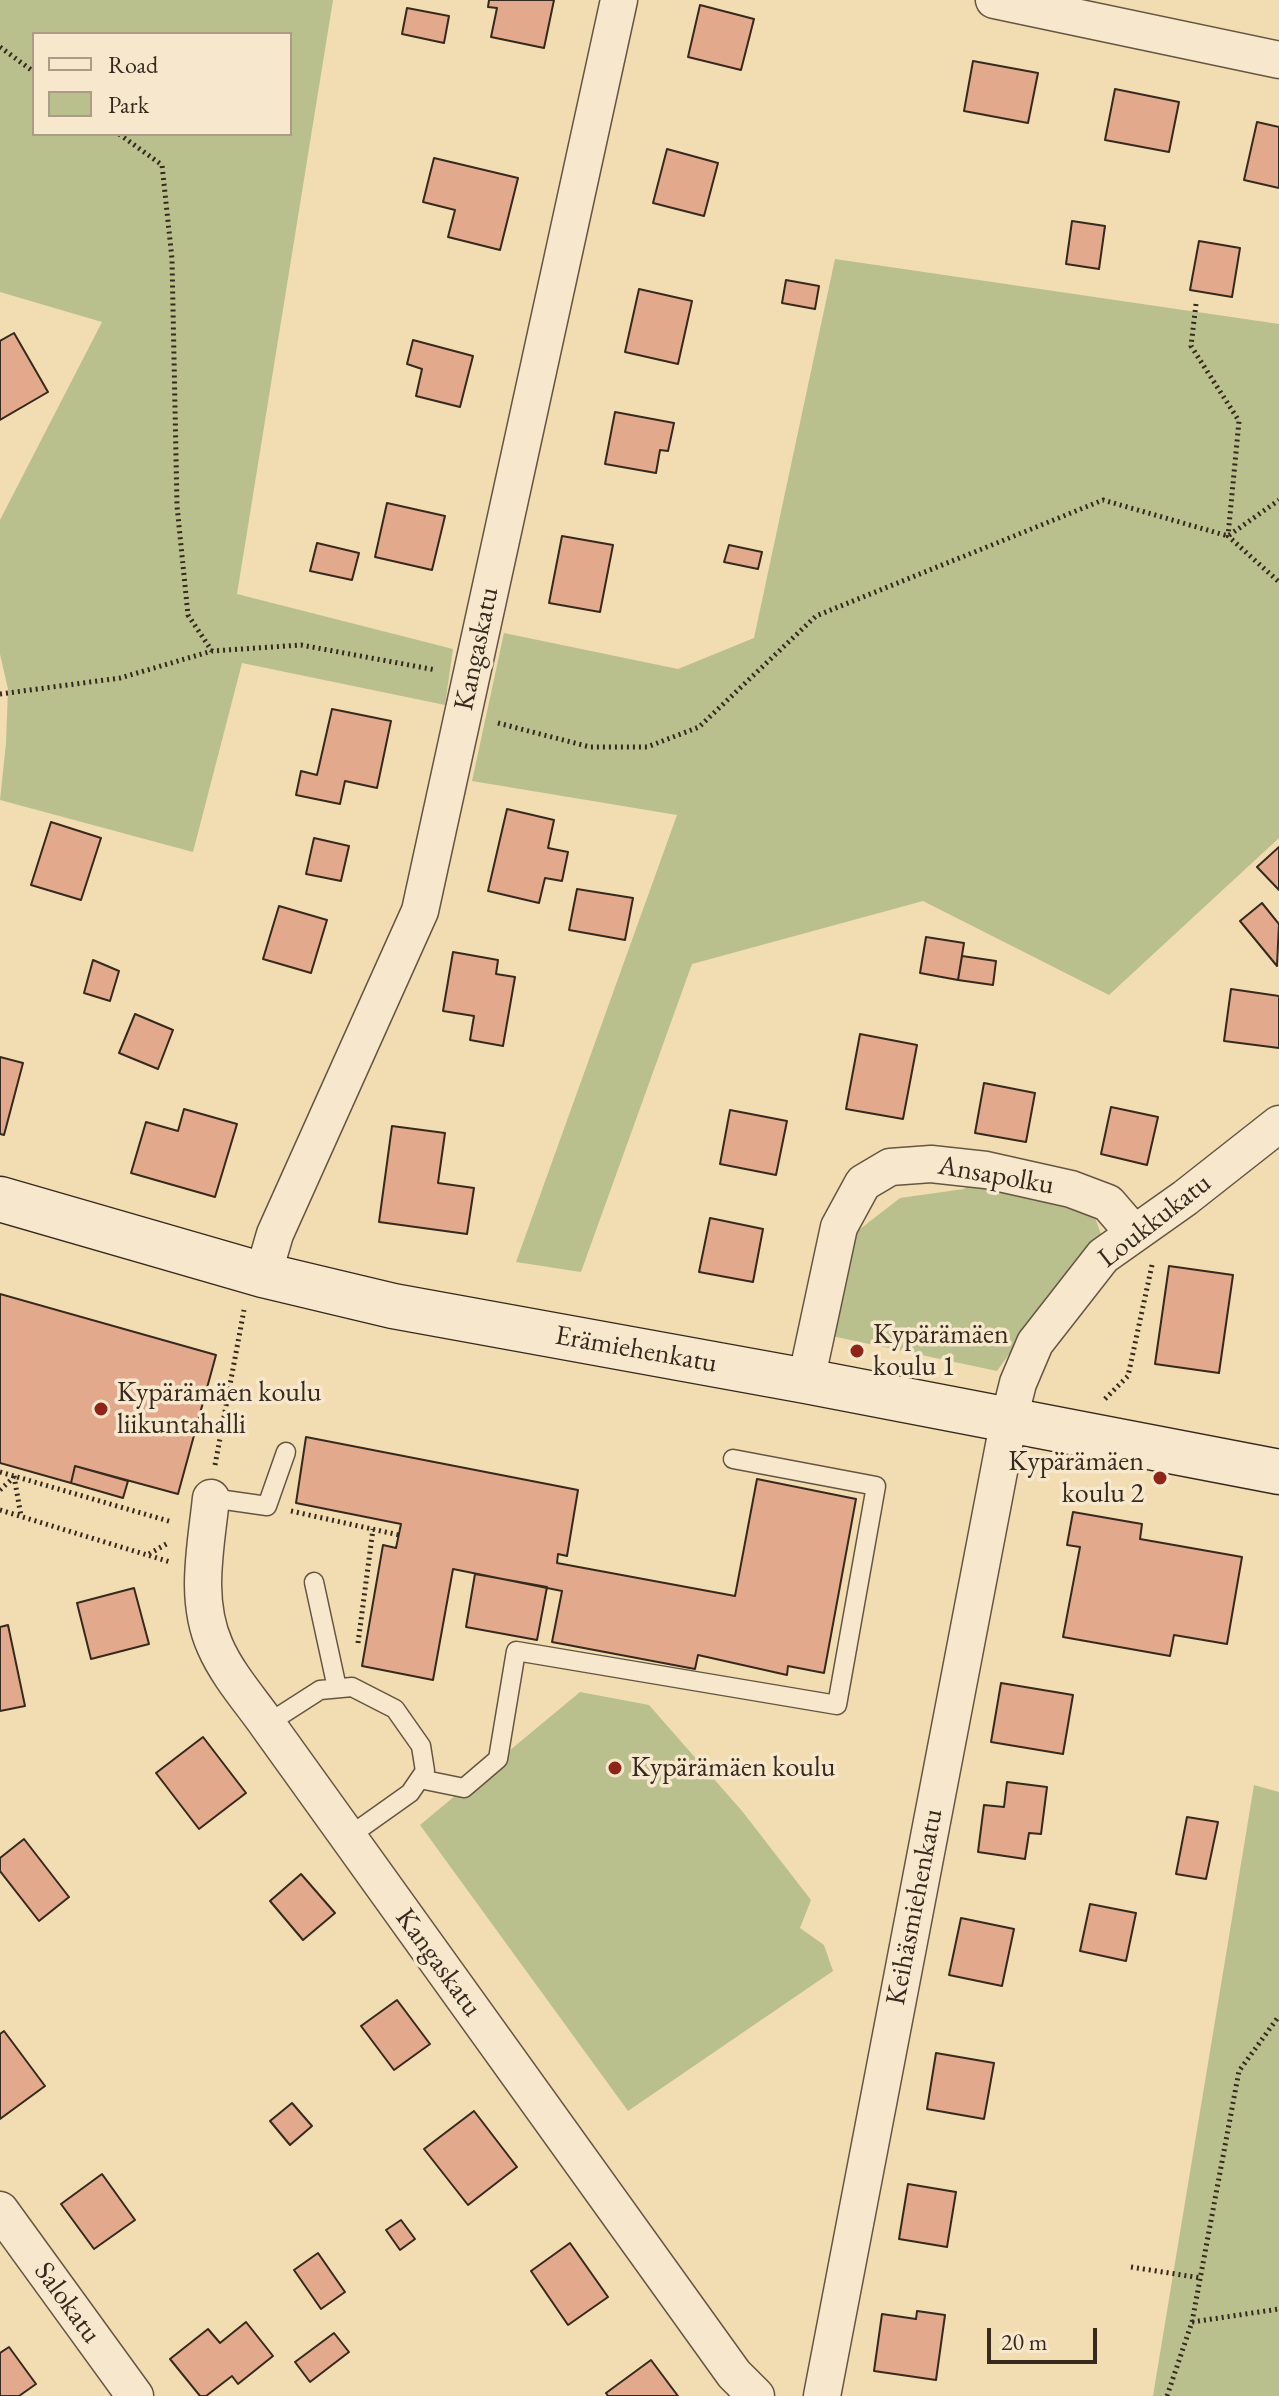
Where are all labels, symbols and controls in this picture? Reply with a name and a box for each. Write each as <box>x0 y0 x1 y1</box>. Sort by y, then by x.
legend <box>32 32 292 136</box>
text: Road <box>108 49 158 80</box>
text: Park <box>108 89 149 120</box>
street label: Kangaskatu <box>448 584 506 714</box>
street label: Ansapolku <box>935 1149 1057 1203</box>
street label: Loukkukatu <box>1092 1167 1218 1275</box>
place label: Kypärämäen koulu 1 <box>873 1318 1009 1384</box>
street label: Erämiehenkatu <box>552 1319 720 1381</box>
marker: Kypärämäen koulu 1 <box>848 1342 866 1360</box>
place label: Kypärämäen koulu liikuntahalli <box>117 1376 321 1442</box>
marker: Kypärämäen koulu liikuntahalli <box>92 1400 110 1418</box>
place label: Kypärämäen koulu 2 <box>1008 1445 1144 1511</box>
marker: Kypärämäen koulu 2 <box>1151 1469 1169 1487</box>
place label: Kypärämäen koulu <box>631 1751 835 1785</box>
marker: Kypärämäen koulu <box>606 1759 624 1777</box>
street label: Keihäsmiehenkatu <box>880 1806 950 2008</box>
street label: Kangaskatu <box>388 1902 488 2024</box>
street label: Salokatu <box>26 2256 108 2350</box>
scale bar <box>991 2312 1101 2362</box>
text: 20 m <box>1001 2326 1048 2357</box>

